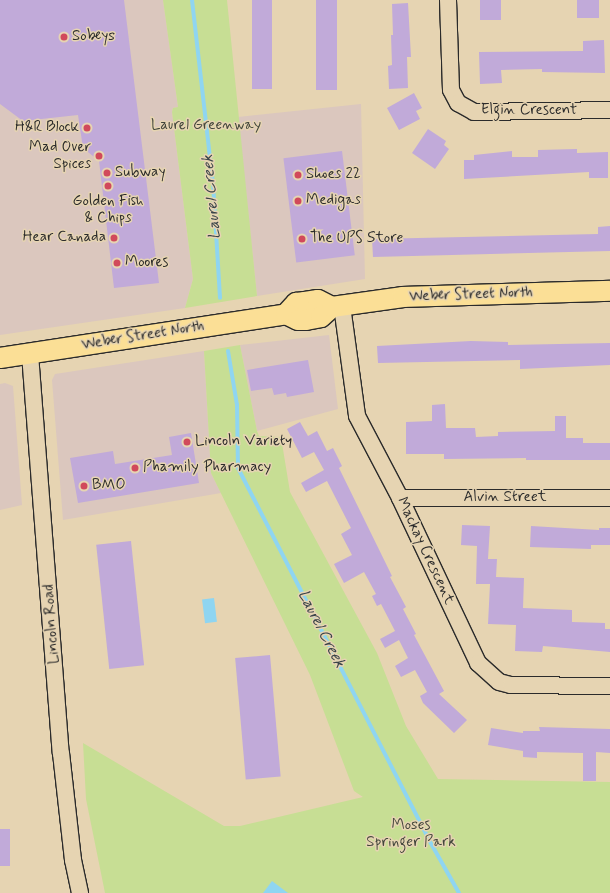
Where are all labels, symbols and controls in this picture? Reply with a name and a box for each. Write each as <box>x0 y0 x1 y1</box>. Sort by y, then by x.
place label: Sobeys <box>72 28 115 46</box>
marker: Sobeys <box>59 32 69 42</box>
street label: Elgin Crescent <box>481 102 577 120</box>
park label: Laurel Greenway <box>151 117 261 135</box>
place label: H&R Block <box>15 119 79 137</box>
marker: H&R Block <box>82 123 92 133</box>
place label: Mad Over Spices <box>29 138 91 173</box>
marker: Mad Over Spices <box>94 151 104 161</box>
water label: Laurel Creek <box>199 154 225 240</box>
place label: Subway <box>115 164 166 182</box>
place label: Shoes 22 <box>306 166 361 184</box>
marker: Subway <box>102 168 112 178</box>
marker: Shoes 22 <box>293 170 303 180</box>
marker: Golden Fish & Chips <box>103 181 113 191</box>
place label: Golden Fish & Chips <box>73 192 143 227</box>
place label: Medigas <box>306 192 361 210</box>
marker: Medigas <box>293 196 303 206</box>
place label: Hear Canada <box>21 229 106 247</box>
place label: The UPS Store <box>310 230 401 248</box>
marker: Hear Canada <box>109 233 119 243</box>
marker: The UPS Store <box>297 234 307 244</box>
place label: Moores <box>125 254 169 272</box>
marker: Moores <box>112 258 122 268</box>
street label: Weber Street North <box>407 284 535 306</box>
street label: Weber Street North <box>79 317 207 355</box>
place label: Lincoln Variety <box>195 433 291 451</box>
marker: Lincoln Variety <box>182 437 192 447</box>
place label: Phamily Pharmacy <box>143 459 267 477</box>
marker: Phamily Pharmacy <box>130 463 140 473</box>
place label: BMO <box>92 477 126 495</box>
marker: BMO <box>79 481 89 491</box>
street label: Alvin Street <box>463 489 547 507</box>
street label: Mackay Crescent <box>393 497 457 605</box>
street label: Lincoln Road <box>40 584 64 664</box>
water label: Laurel Creek <box>293 587 349 671</box>
park label: Moses Springer Park <box>367 816 455 851</box>

